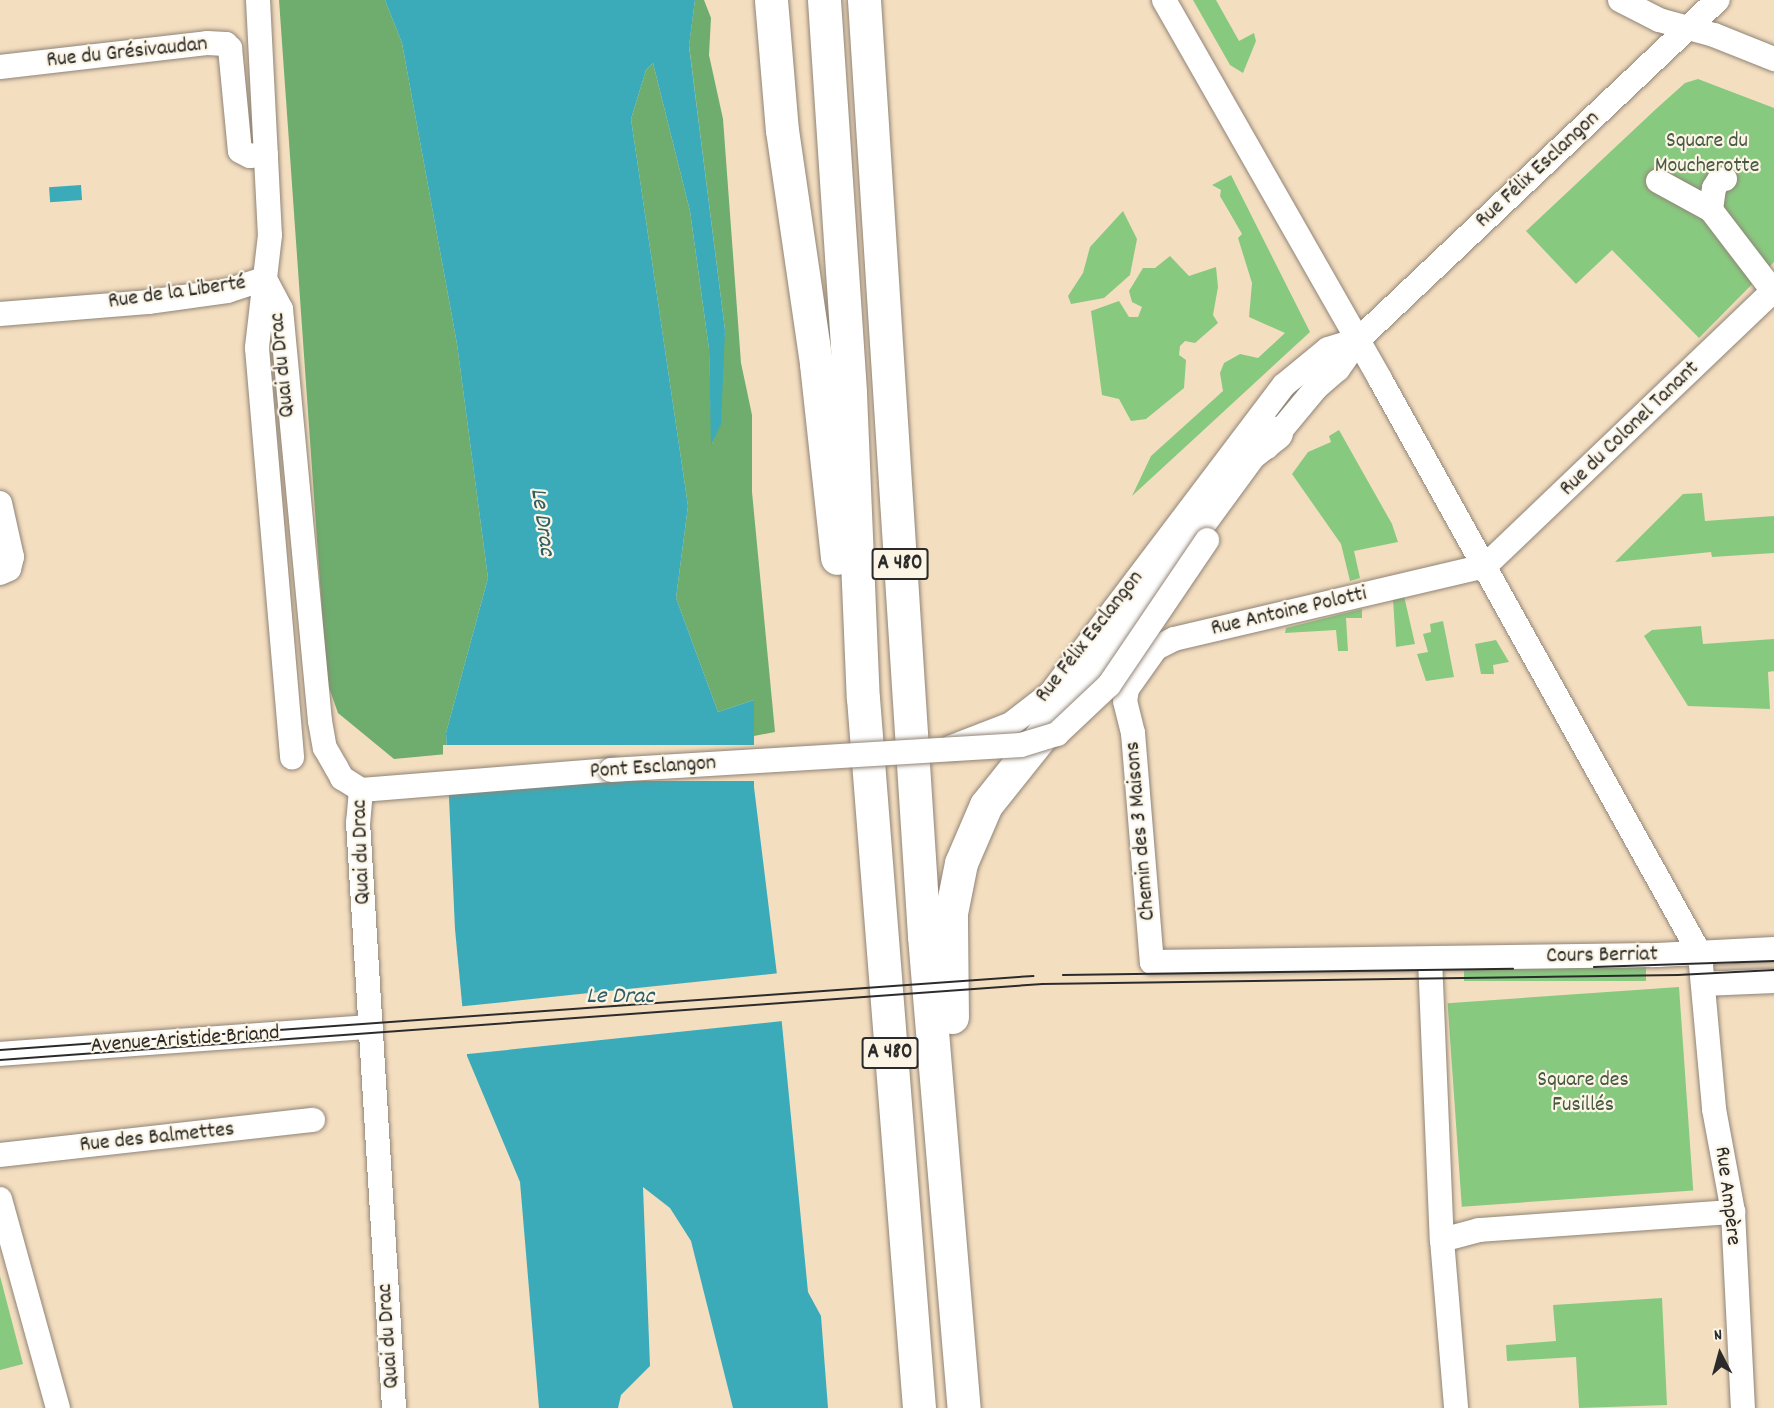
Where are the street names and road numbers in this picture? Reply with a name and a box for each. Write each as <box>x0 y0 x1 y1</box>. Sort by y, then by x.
street label: Rue du Grésivaudan <box>45 31 209 75</box>
street label: Rue Félix Esclangon <box>1470 106 1606 234</box>
street label: Rue de la Liberté <box>107 270 247 316</box>
street label: Quai du Drac <box>264 311 302 419</box>
street label: Rue du Colonel Tanant <box>1555 356 1705 502</box>
road number: A 480 <box>872 546 928 582</box>
street label: Rue Félix Esclangon <box>1030 566 1150 708</box>
street label: Rue Antoine Polotti <box>1209 581 1369 643</box>
street label: Chemin des 3 Maisons <box>1120 740 1162 922</box>
street label: Pont Esclangon <box>589 750 717 786</box>
street label: Quai du Drac <box>347 799 377 905</box>
street label: Cours Berriat <box>1546 942 1658 970</box>
street label: Avenue Aristide Briand <box>90 1020 280 1060</box>
road number: A 480 <box>862 1035 918 1071</box>
street label: Rue des Balmettes <box>78 1117 236 1159</box>
street label: Rue Ampère <box>1708 1145 1746 1247</box>
street label: Quai du Drac <box>372 1283 406 1389</box>

